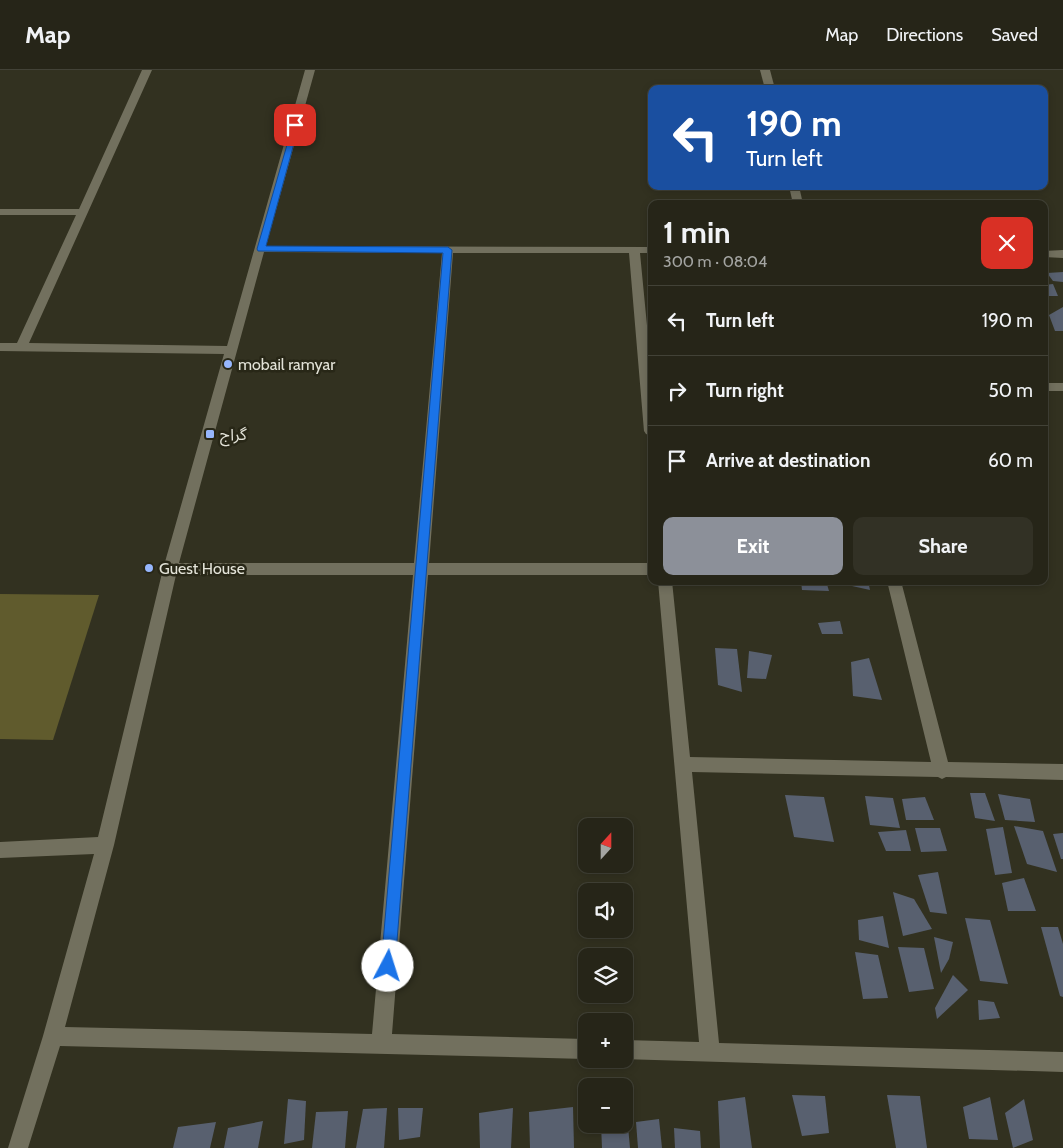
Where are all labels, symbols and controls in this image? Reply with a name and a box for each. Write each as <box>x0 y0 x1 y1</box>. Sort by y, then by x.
text: Map <box>25 20 71 49</box>
text: Map <box>825 24 858 46</box>
text: Directions <box>886 24 963 46</box>
text: Saved <box>991 24 1038 46</box>
text: 190 m <box>746 102 842 145</box>
pin <box>274 104 316 146</box>
icon: left <box>663 105 728 170</box>
icon: arrive <box>281 111 309 139</box>
text: Turn left <box>746 145 823 172</box>
text: 1 min <box>663 214 731 251</box>
button: close <box>981 217 1033 269</box>
text: 300 m · 08:04 <box>663 252 767 271</box>
icon: left <box>663 307 691 335</box>
text: Turn left <box>706 309 774 332</box>
text: 190 m <box>982 309 1033 332</box>
place label: mobail ramyar <box>238 355 336 374</box>
marker: mobail ramyar <box>222 358 234 370</box>
icon: right <box>663 377 691 405</box>
text: Turn right <box>706 379 784 402</box>
text: 50 m <box>989 379 1033 402</box>
place label: گراج <box>220 425 247 447</box>
marker: گراج <box>204 428 216 440</box>
icon: arrive <box>663 447 691 475</box>
text: Arrive at destination <box>706 449 870 472</box>
text: 60 m <box>988 449 1033 472</box>
button: Exit <box>663 517 843 575</box>
button: Share <box>853 517 1033 575</box>
place label: Guest House <box>159 559 245 578</box>
marker: Guest House <box>143 562 155 574</box>
north arrow <box>578 818 632 872</box>
map controls <box>578 818 633 1133</box>
button: sound <box>578 883 633 938</box>
position arrow <box>361 939 413 991</box>
button: layers <box>578 948 633 1003</box>
button: + <box>578 1013 633 1068</box>
button: − <box>578 1078 633 1133</box>

